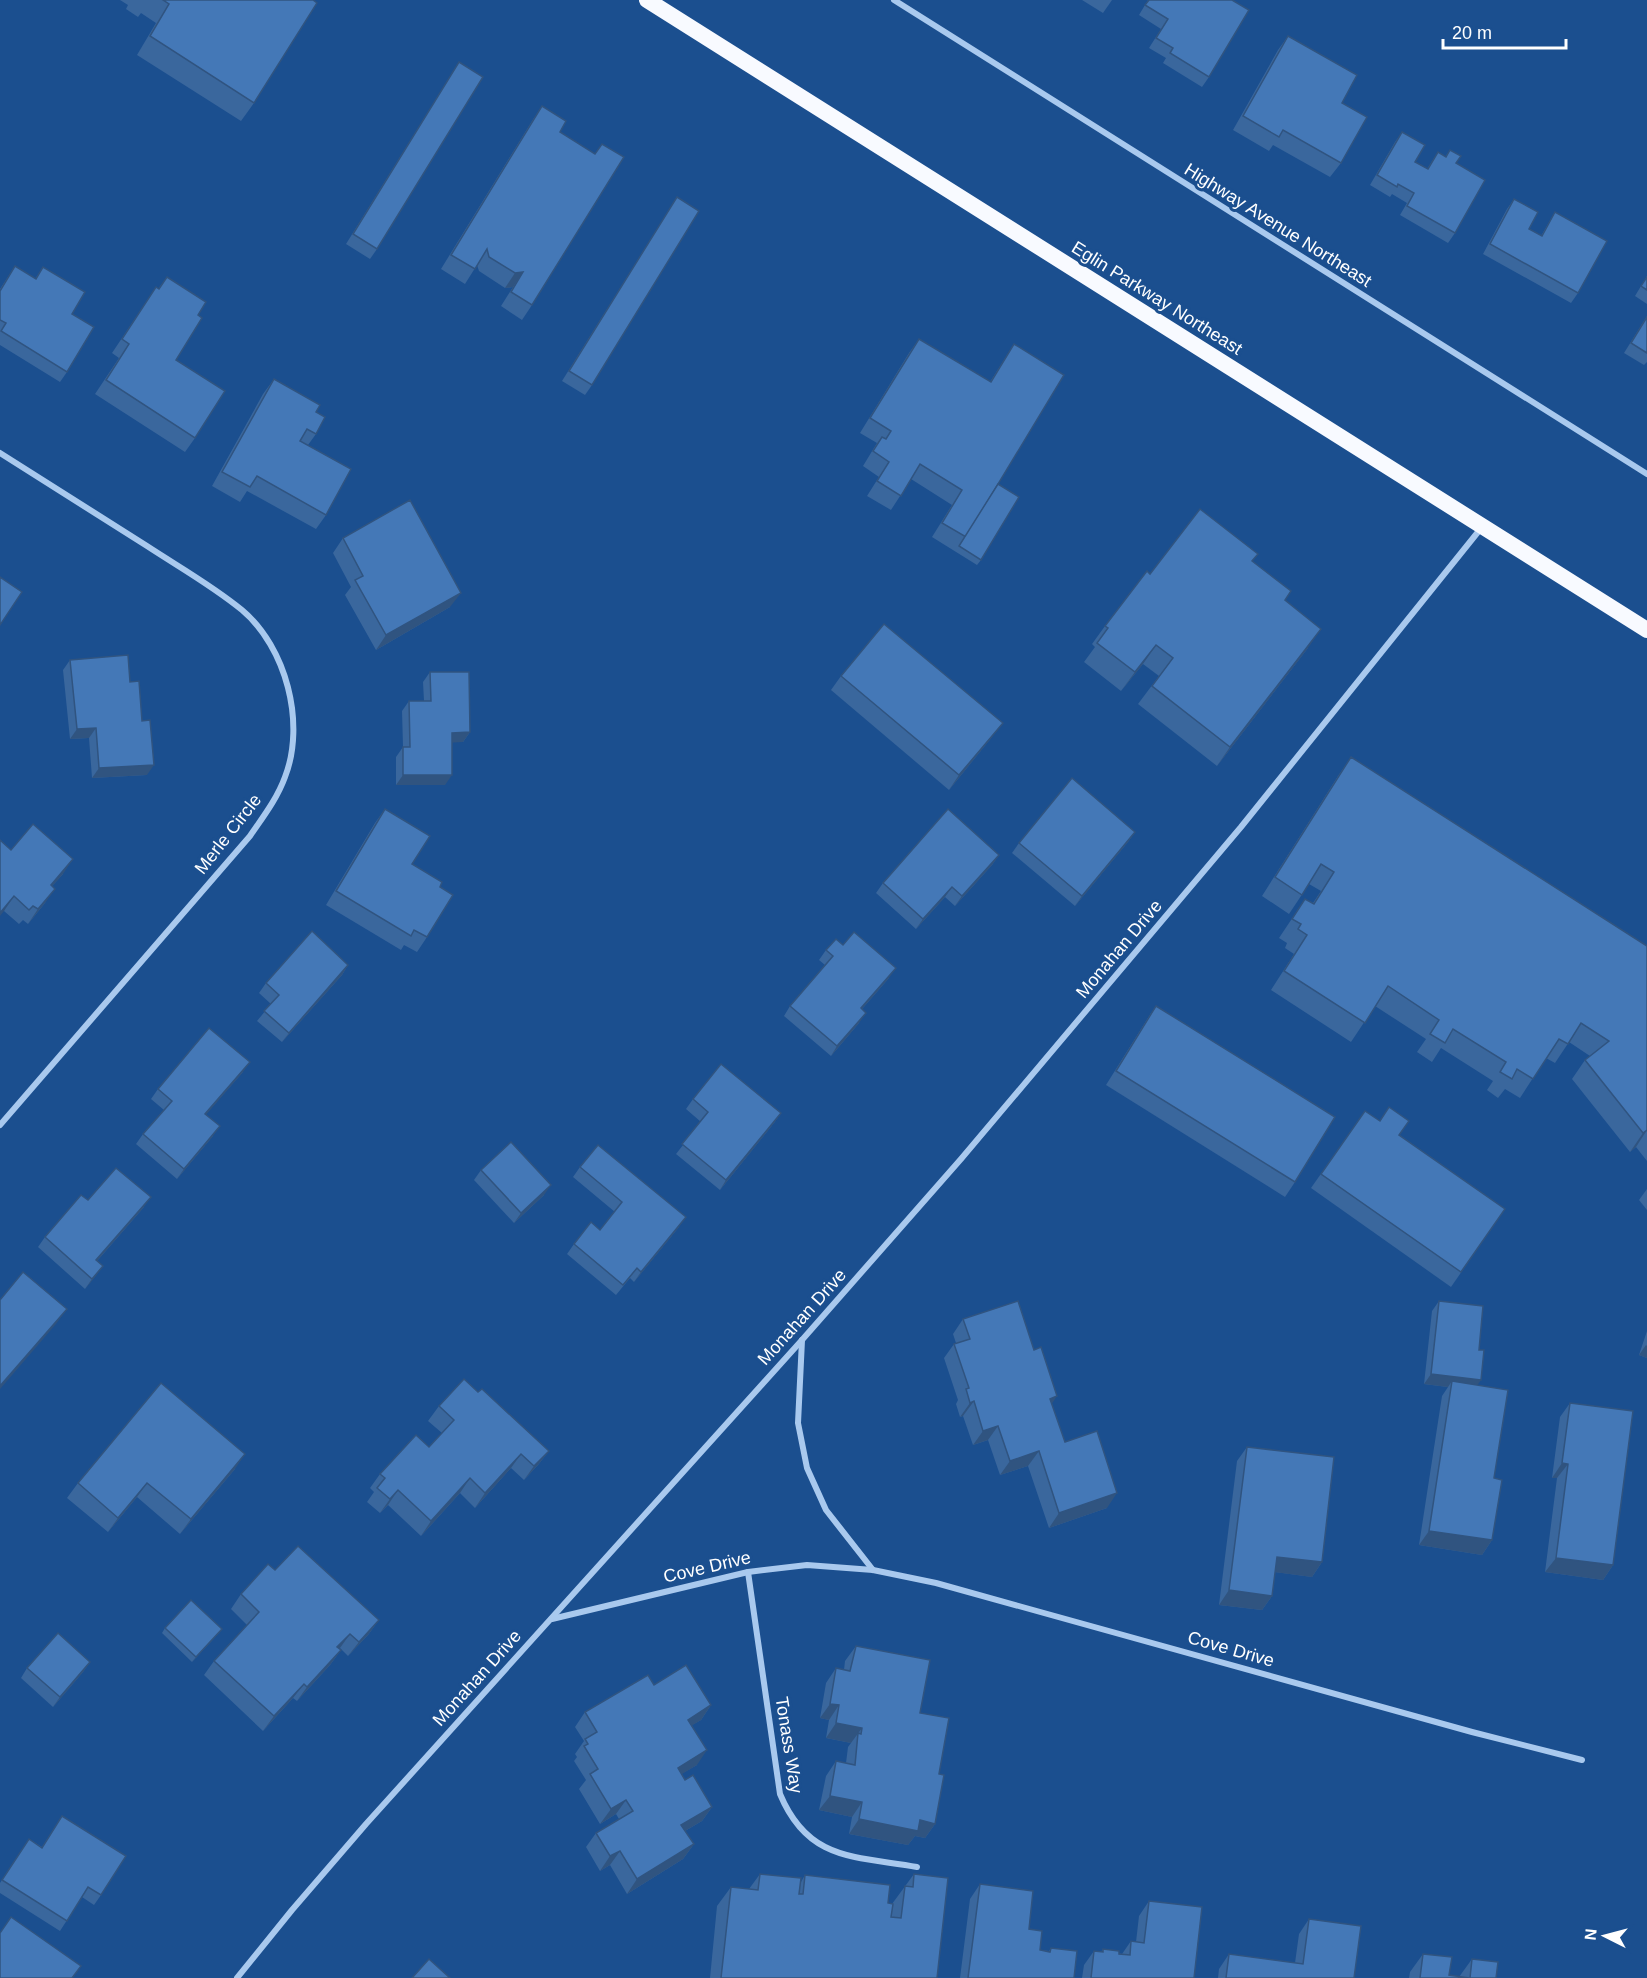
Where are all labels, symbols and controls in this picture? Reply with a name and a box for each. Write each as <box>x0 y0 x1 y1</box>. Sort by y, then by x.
scale bar <box>1443 12 1566 50</box>
text: 20 m <box>1452 23 1492 43</box>
street label: Highway Avenue Northeast <box>1181 159 1375 291</box>
street label: Eglin Parkway Northeast <box>1068 237 1246 359</box>
street label: Merle Circle <box>191 790 265 878</box>
street label: Monahan Drive <box>1072 896 1166 1002</box>
street label: Monahan Drive <box>754 1265 850 1369</box>
street label: Cove Drive <box>661 1547 753 1587</box>
street label: Monahan Drive <box>429 1626 525 1730</box>
street label: Cove Drive <box>1185 1627 1277 1671</box>
street label: Tonass Way <box>772 1695 806 1795</box>
north arrow <box>1575 1906 1635 1966</box>
text: N <box>1582 1928 1600 1941</box>

